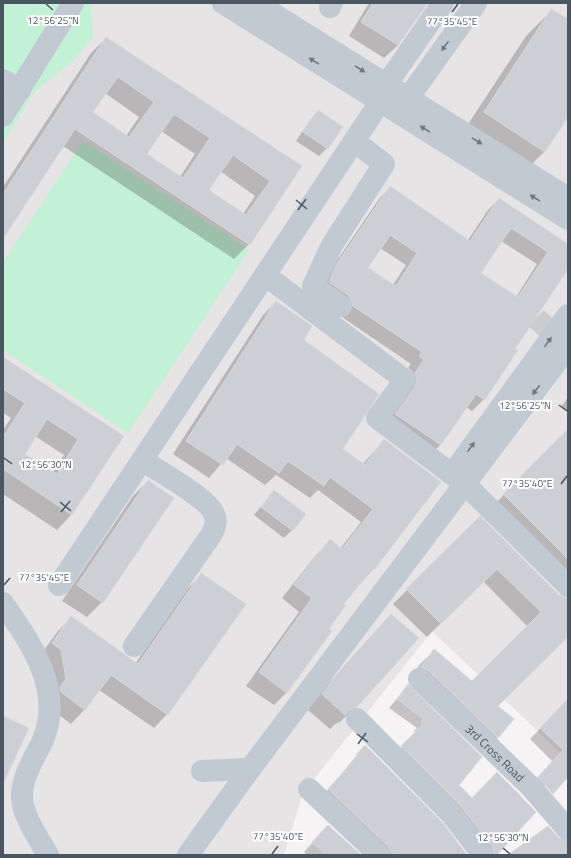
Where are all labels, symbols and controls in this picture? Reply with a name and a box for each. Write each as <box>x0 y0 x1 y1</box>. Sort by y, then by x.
text: 12°56'25"N <box>27 13 79 28</box>
text: 77°35'45"E <box>427 14 478 29</box>
one-way arrow <box>442 41 450 51</box>
one-way arrow <box>309 57 320 64</box>
one-way arrow <box>355 65 365 73</box>
one-way arrow <box>420 125 430 133</box>
one-way arrow <box>471 137 483 144</box>
one-way arrow <box>530 194 540 202</box>
one-way arrow <box>544 337 552 348</box>
one-way arrow <box>532 384 541 395</box>
text: 12°56'25"N <box>499 398 551 413</box>
one-way arrow <box>467 442 475 453</box>
text: 12°56'30"N <box>20 457 72 472</box>
text: 77°35'40"E <box>502 476 553 491</box>
text: 77°35'45"E <box>19 570 70 585</box>
street label: 3rd Cross Road <box>461 719 529 786</box>
text: 77°35'40"E <box>253 829 304 844</box>
text: 12°56'30"N <box>477 830 529 845</box>

